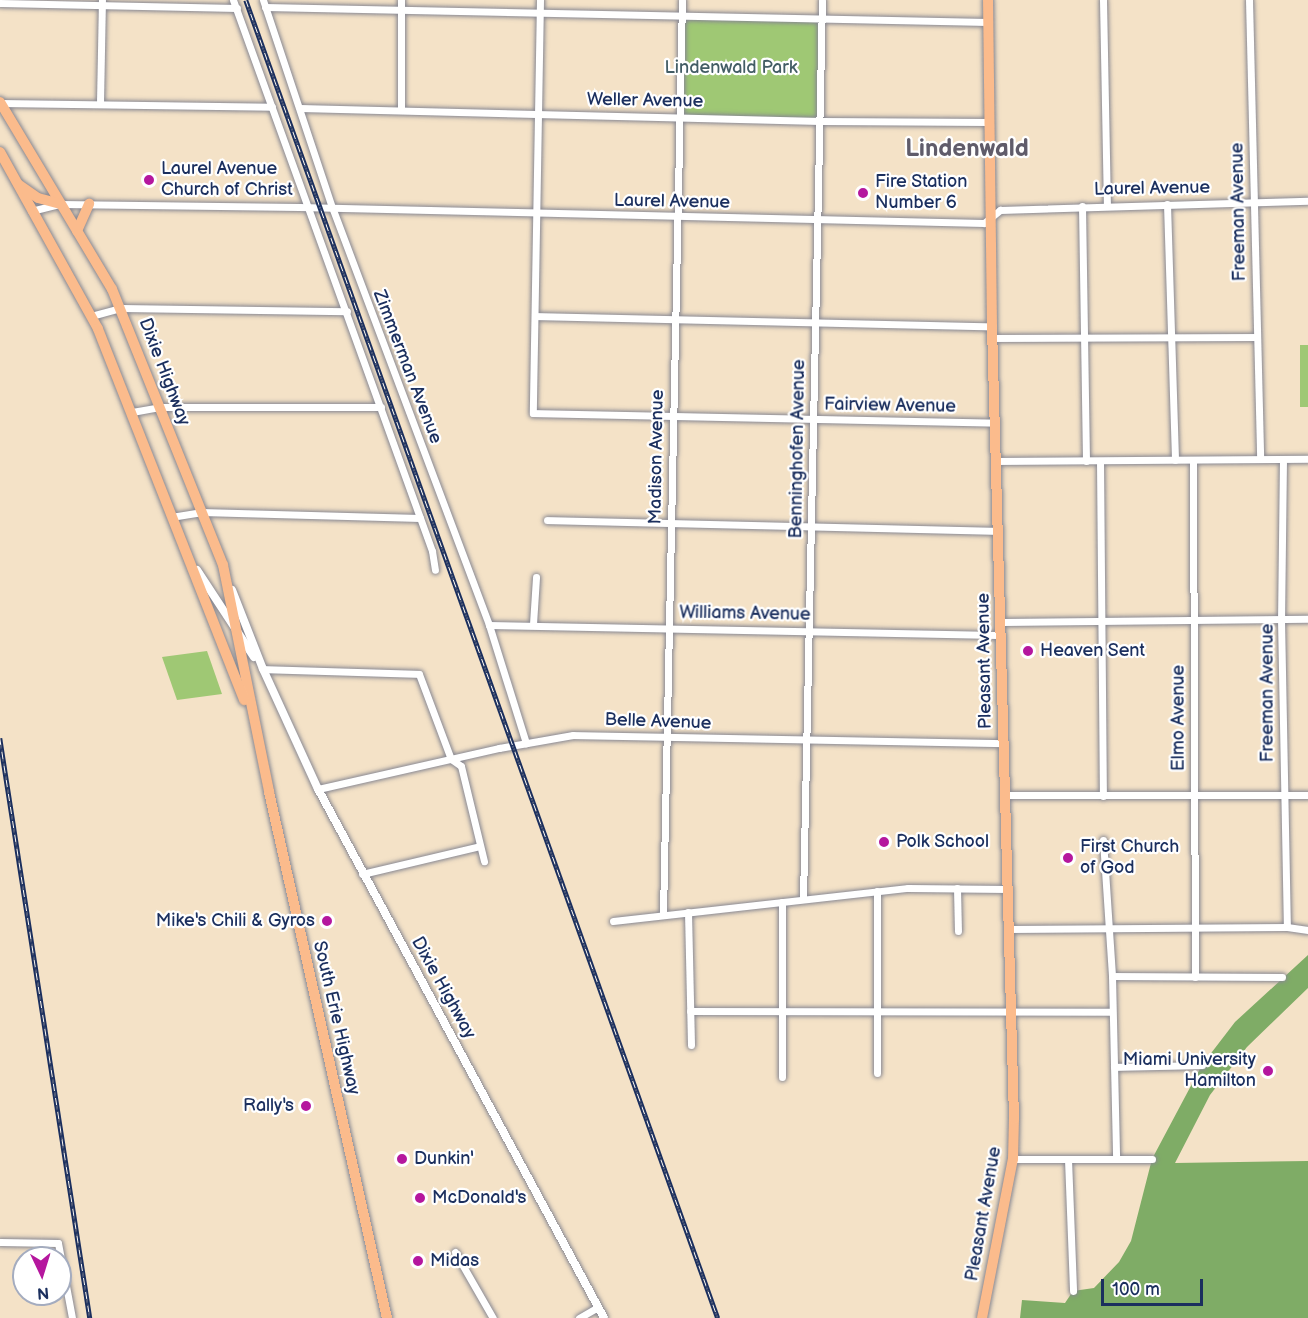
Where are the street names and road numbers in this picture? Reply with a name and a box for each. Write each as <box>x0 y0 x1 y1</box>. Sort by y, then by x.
street label: Weller Avenue <box>587 89 703 113</box>
street label: Freeman Avenue <box>1227 142 1251 282</box>
street label: Laurel Avenue <box>1094 177 1210 201</box>
street label: Laurel Avenue <box>614 190 730 214</box>
street label: Zimmerman Avenue <box>368 287 446 447</box>
street label: Dixie Highway <box>134 315 194 429</box>
street label: Benninghofen Avenue <box>786 359 810 539</box>
street label: Madison Avenue <box>645 389 669 525</box>
street label: Fairview Avenue <box>824 394 956 418</box>
street label: Pleasant Avenue <box>973 593 997 729</box>
street label: Williams Avenue <box>679 602 811 626</box>
street label: Freeman Avenue <box>1257 624 1279 762</box>
street label: Elmo Avenue <box>1168 665 1190 771</box>
street label: Belle Avenue <box>604 709 712 735</box>
street label: Dixie Highway <box>406 933 480 1043</box>
street label: South Erie Highway <box>308 939 364 1097</box>
street label: Pleasant Avenue <box>962 1145 1006 1283</box>

